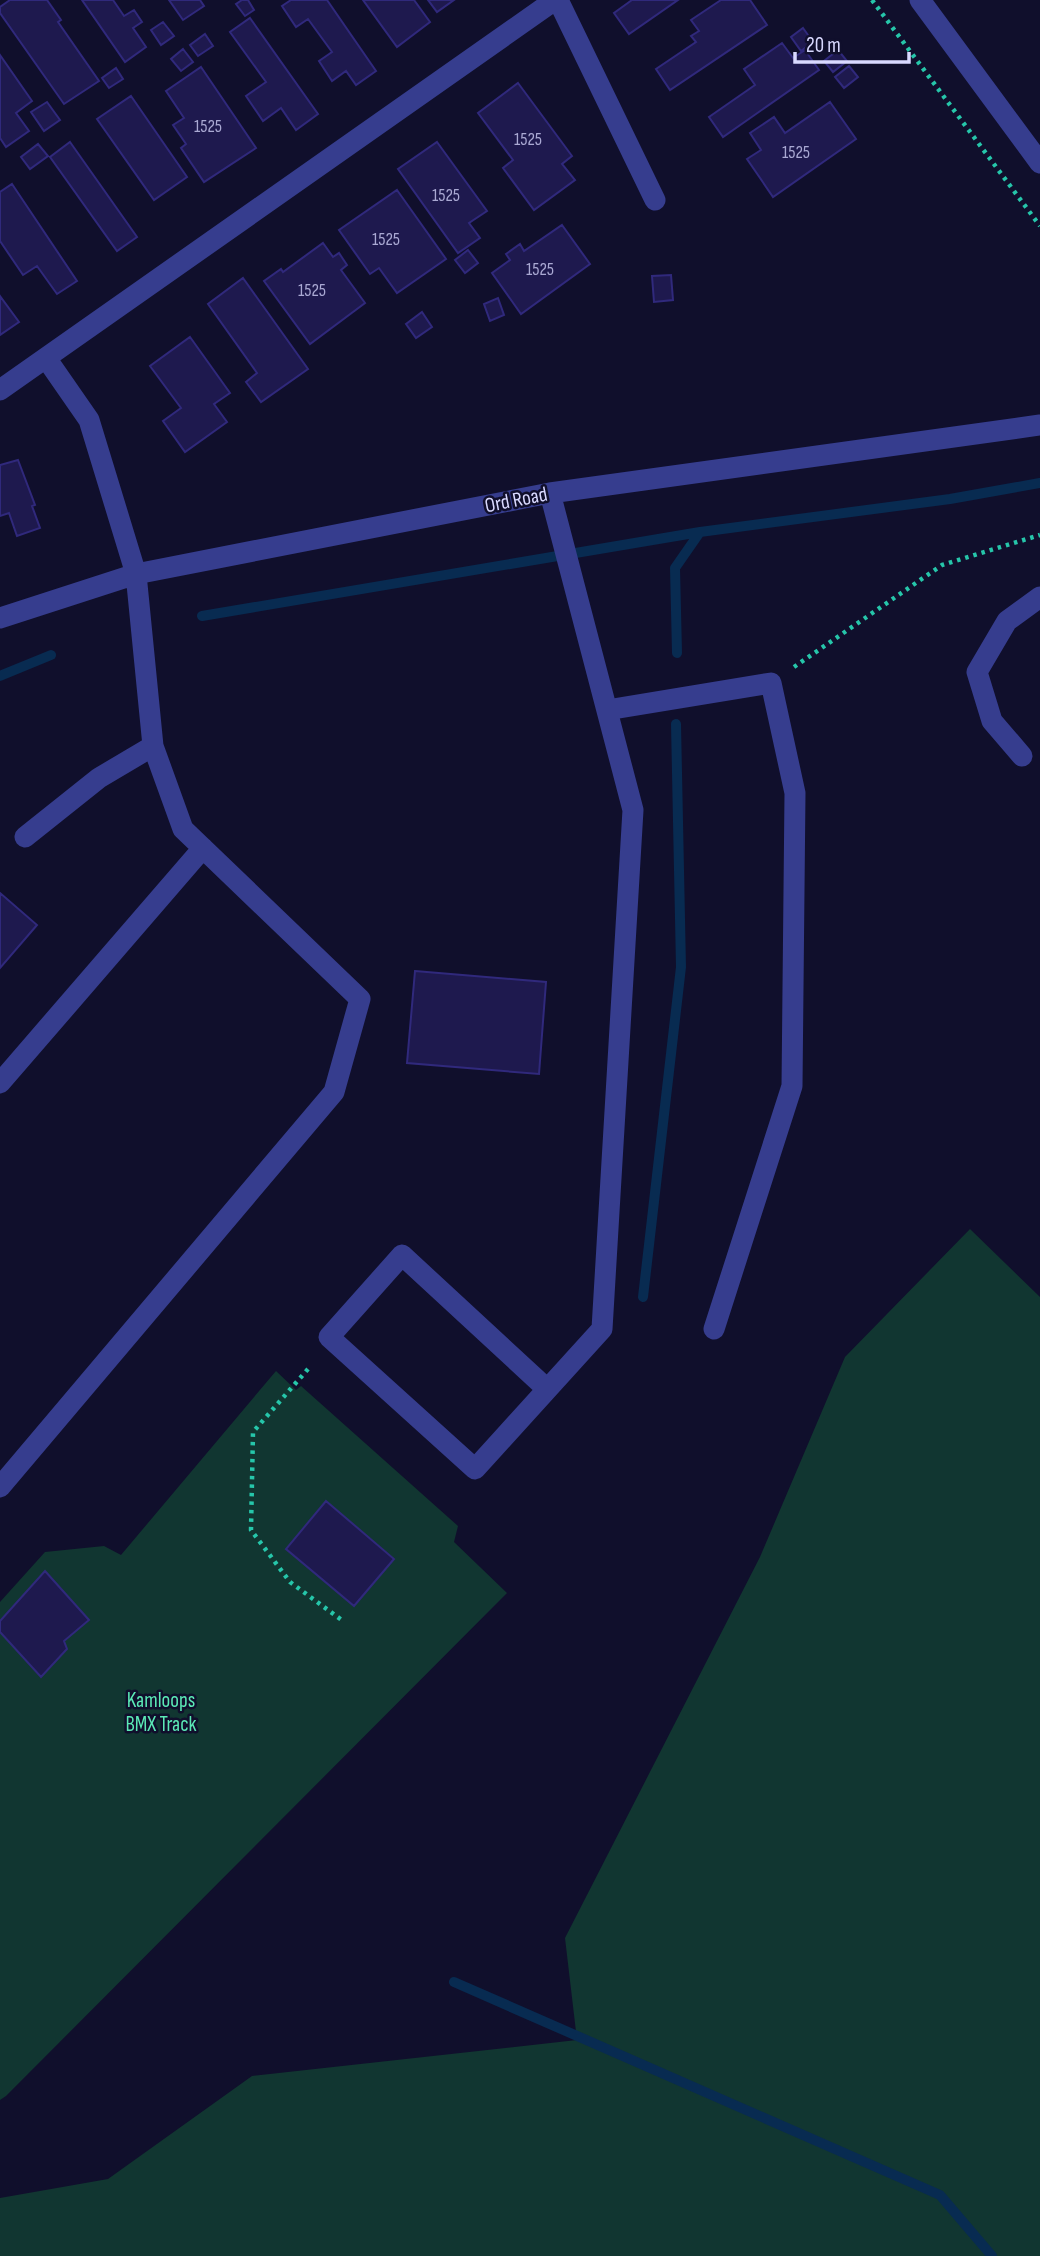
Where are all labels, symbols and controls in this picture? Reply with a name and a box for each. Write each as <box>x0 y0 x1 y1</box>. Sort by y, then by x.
scale bar <box>795 21 909 65</box>
text: 20 m <box>806 33 841 58</box>
house number: 1525 <box>194 116 222 137</box>
house number: 1525 <box>514 129 542 150</box>
house number: 1525 <box>782 142 810 163</box>
house number: 1525 <box>432 185 460 206</box>
house number: 1525 <box>372 229 400 250</box>
house number: 1525 <box>526 259 554 280</box>
house number: 1525 <box>298 280 326 301</box>
street label: Ord Road <box>483 482 549 518</box>
park label: Kamloops BMX Track <box>125 1688 197 1737</box>

